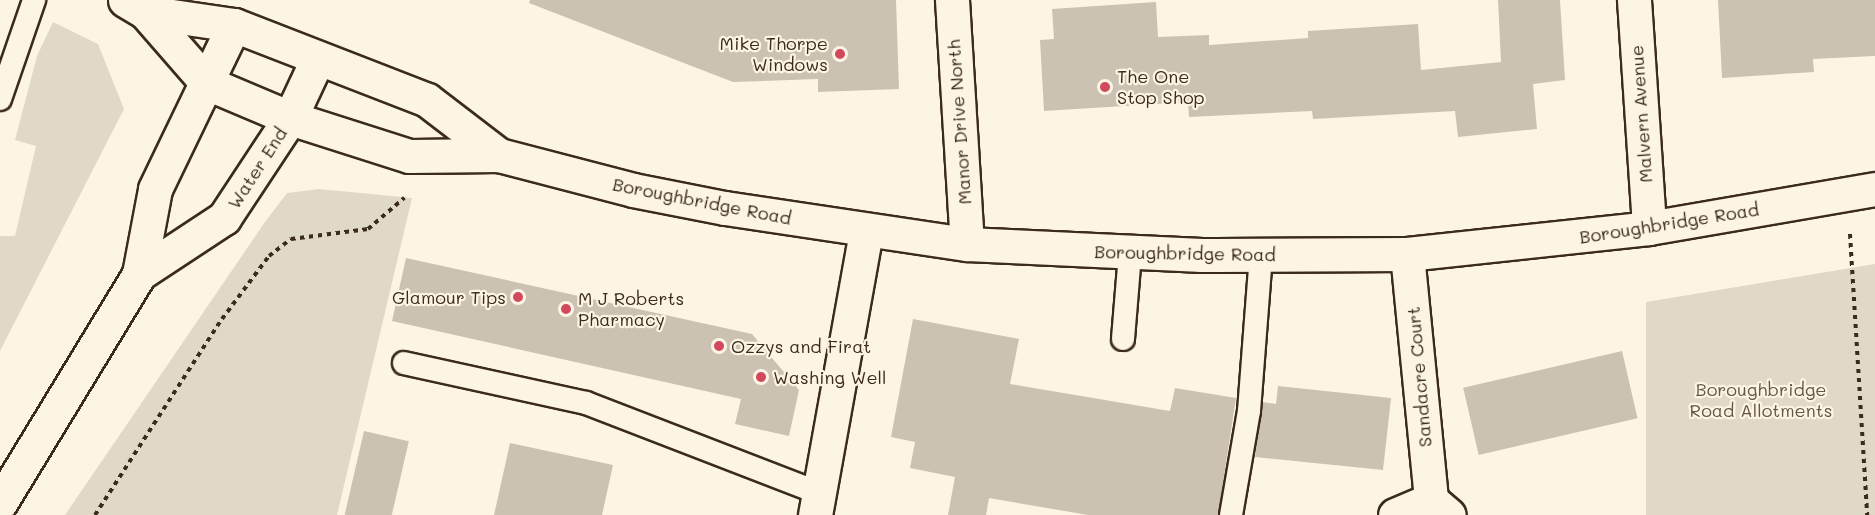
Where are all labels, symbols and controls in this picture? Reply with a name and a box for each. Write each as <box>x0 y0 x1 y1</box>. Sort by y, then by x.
place label: Mike Thorpe Windows <box>720 33 828 76</box>
street label: Manor Drive North <box>942 39 976 205</box>
street label: Malvern Avenue <box>1625 45 1657 183</box>
marker: Mike Thorpe Windows <box>833 47 847 61</box>
place label: The One Stop Shop <box>1117 66 1205 109</box>
marker: The One Stop Shop <box>1098 80 1112 94</box>
street label: Water End <box>223 123 291 213</box>
street label: Boroughbridge Road <box>611 173 793 229</box>
street label: Boroughbridge Road <box>1578 198 1760 248</box>
street label: Boroughbridge Road <box>1094 241 1276 265</box>
place label: Glamour Tips <box>392 286 506 308</box>
place label: M J Roberts Pharmacy <box>578 288 684 330</box>
marker: Glamour Tips <box>511 290 525 304</box>
marker: M J Roberts Pharmacy <box>559 302 573 316</box>
street label: Sandacre Court <box>1402 306 1436 448</box>
place label: Ozzys and Firat <box>731 335 871 357</box>
marker: Ozzys and Firat <box>712 339 726 353</box>
place label: Washing Well <box>773 366 887 388</box>
marker: Washing Well <box>754 370 768 384</box>
park label: Boroughbridge Road Allotments <box>1690 379 1832 422</box>

